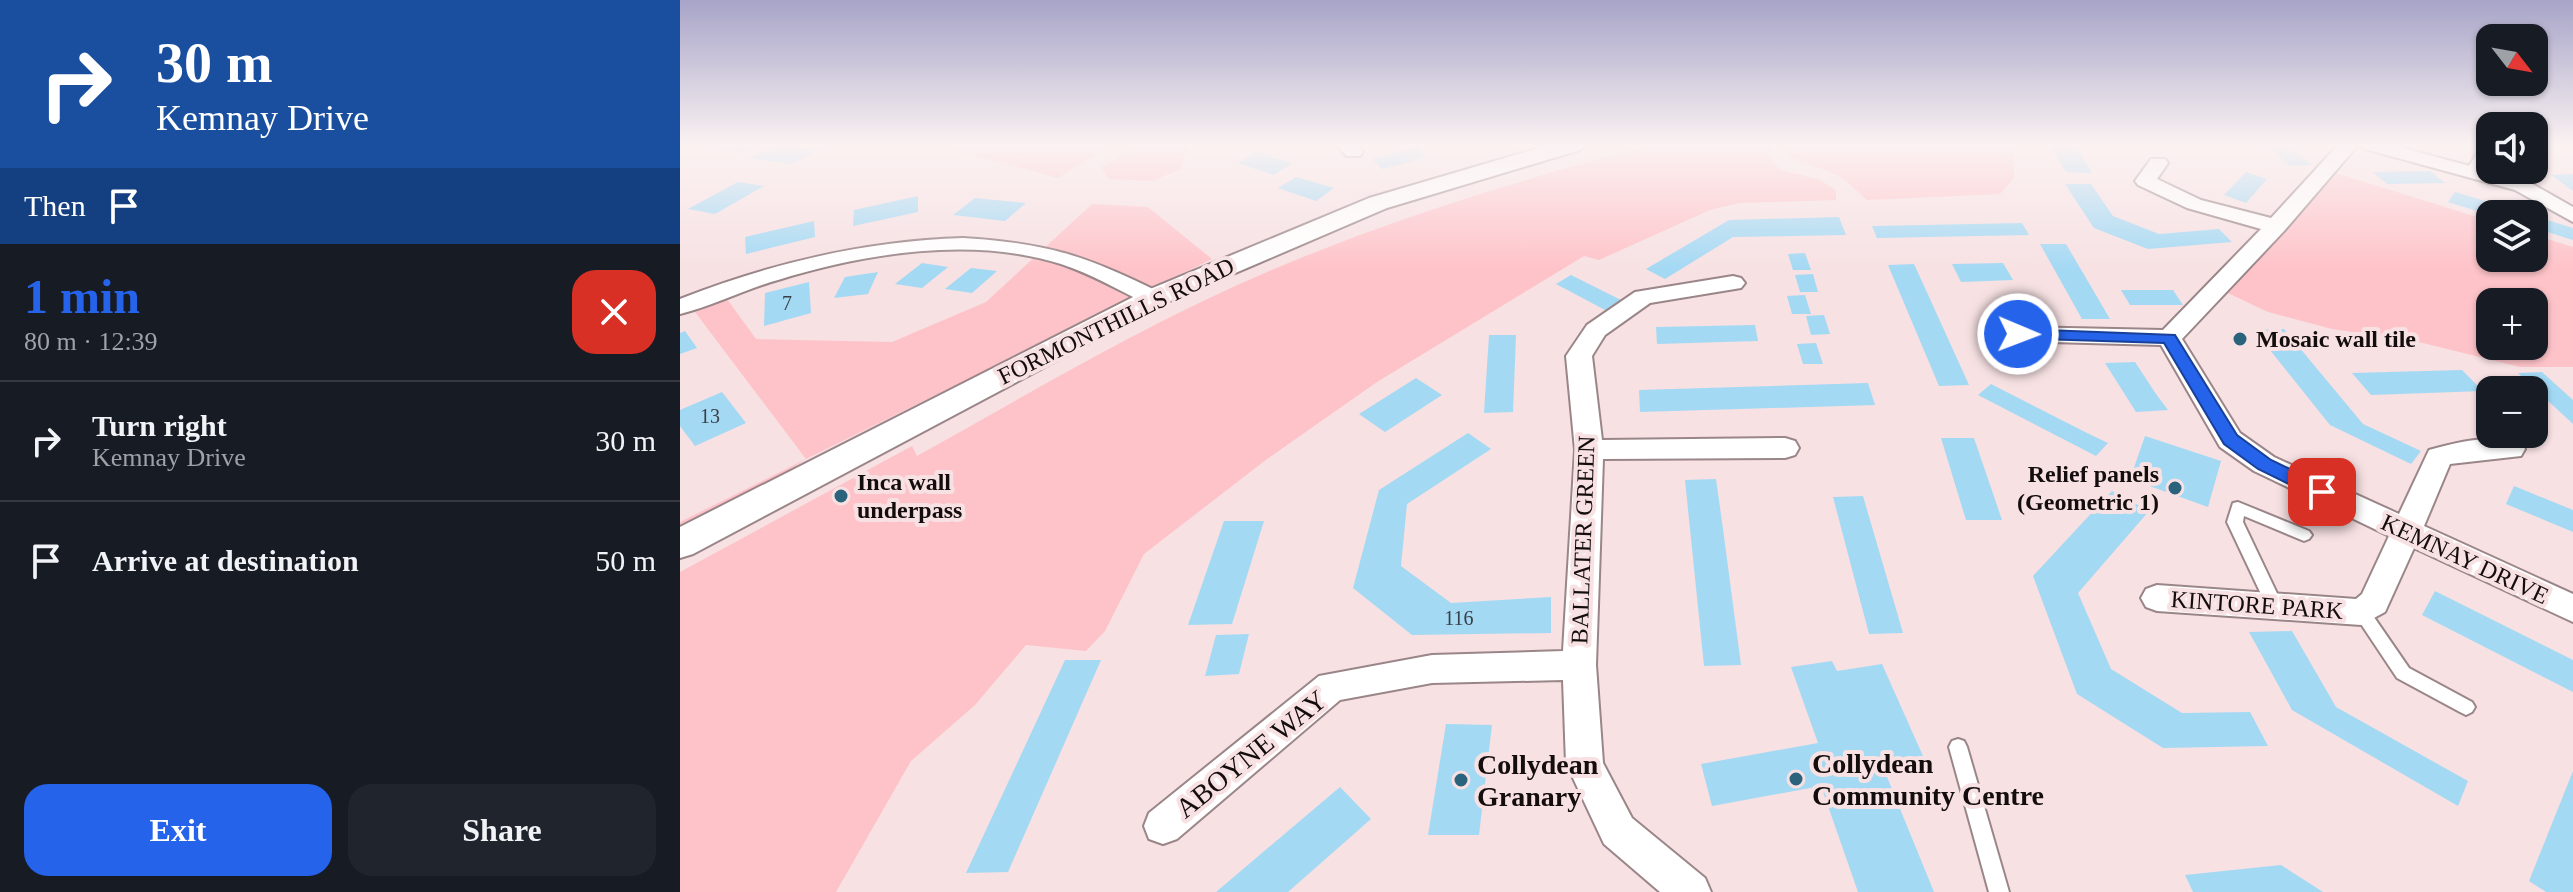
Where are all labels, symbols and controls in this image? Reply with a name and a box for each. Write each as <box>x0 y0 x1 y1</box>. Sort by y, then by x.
north arrow <box>2476 24 2548 96</box>
map controls <box>2476 24 2548 448</box>
icon: right <box>24 32 128 136</box>
text: 30 m <box>156 32 273 94</box>
text: Kemnay Drive <box>156 98 369 138</box>
button: sound <box>2476 112 2548 184</box>
icon: arrive <box>102 184 146 228</box>
text: Then <box>24 189 86 222</box>
button: layers <box>2476 200 2548 272</box>
street label: FORMONTHILLS ROAD <box>994 252 1238 390</box>
text: 1 min <box>24 270 140 323</box>
button: close <box>572 270 656 354</box>
button: + <box>2476 288 2548 360</box>
house number: 7 <box>782 292 792 314</box>
position arrow <box>1976 292 2060 376</box>
place label: Mosaic wall tile <box>2256 326 2416 352</box>
text: 80 m · 12:39 <box>24 327 158 356</box>
marker: Mosaic wall tile <box>2231 330 2249 348</box>
button: − <box>2476 376 2548 448</box>
house number: 13 <box>700 405 720 427</box>
text: Turn right <box>92 409 227 442</box>
icon: right <box>24 419 68 463</box>
text: 30 m <box>595 424 656 457</box>
street label: BALLATER GREEN <box>1566 435 1600 645</box>
text: Kemnay Drive <box>92 443 246 472</box>
pin <box>2288 458 2356 526</box>
place label: Relief panels (Geometric 1) <box>2017 461 2159 515</box>
place label: Inca wall underpass <box>857 469 962 523</box>
icon: arrive <box>2300 470 2344 514</box>
marker: Relief panels (Geometric 1) <box>2166 479 2184 497</box>
marker: Inca wall underpass <box>832 487 850 505</box>
street label: KEMNAY DRIVE <box>2377 509 2553 609</box>
icon: arrive <box>24 539 68 583</box>
text: Arrive at destination <box>92 544 359 577</box>
text: 50 m <box>595 544 656 577</box>
street label: KINTORE PARK <box>2170 586 2345 624</box>
house number: 116 <box>1444 607 1474 629</box>
street label: ABOYNE WAY <box>1170 684 1332 824</box>
place label: Collydean Community Centre <box>1812 748 2044 811</box>
place label: Collydean Granary <box>1477 749 1599 812</box>
marker: Collydean Community Centre <box>1787 770 1805 788</box>
marker: Collydean Granary <box>1452 771 1470 789</box>
button: Exit <box>24 784 332 876</box>
button: Share <box>348 784 656 876</box>

